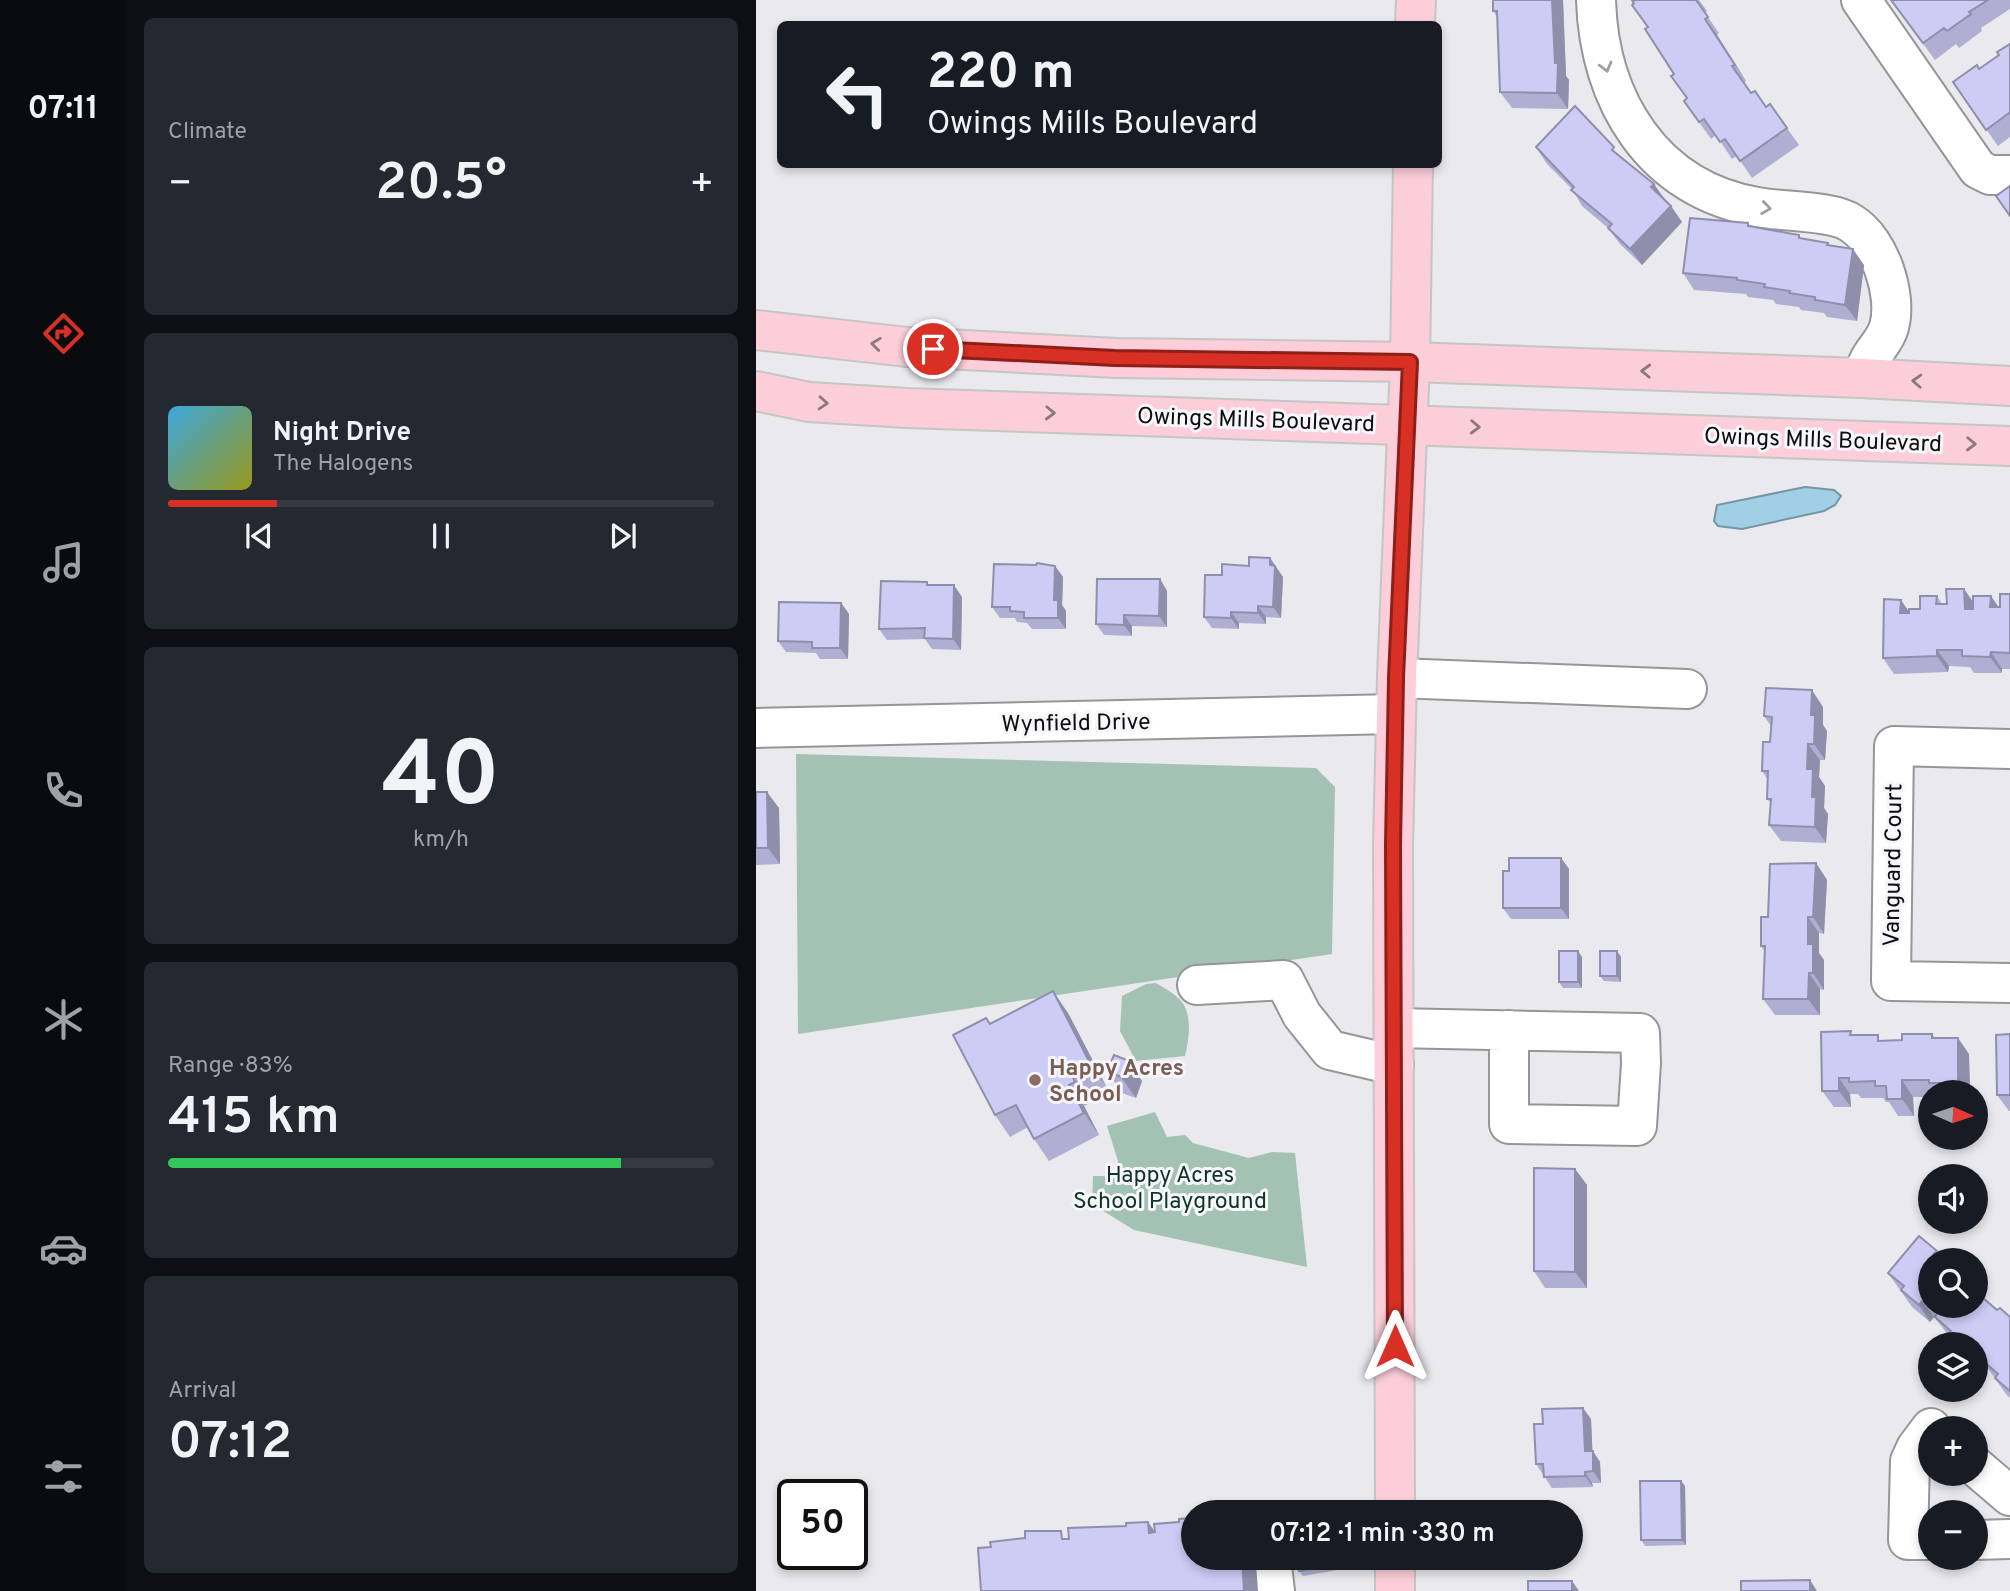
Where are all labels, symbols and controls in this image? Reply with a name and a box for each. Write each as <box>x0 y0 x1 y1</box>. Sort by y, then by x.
text: 220 m <box>927 44 1074 106</box>
icon: left <box>812 49 903 140</box>
one-way arrow <box>1597 61 1612 73</box>
text: 07:11 <box>27 90 99 130</box>
text: Owings Mills Boulevard <box>927 105 1258 145</box>
text: Climate <box>168 118 247 147</box>
text: 20.5° <box>375 152 507 218</box>
text: − <box>168 161 193 210</box>
text: + <box>689 161 714 210</box>
one-way arrow <box>1760 201 1772 216</box>
icon: directions <box>39 309 88 358</box>
pin <box>903 319 963 379</box>
icon: arrive <box>914 330 952 368</box>
one-way arrow <box>871 336 882 351</box>
one-way arrow <box>1640 363 1651 378</box>
one-way arrow <box>1912 374 1923 389</box>
one-way arrow <box>818 395 829 410</box>
street label: Owings Mills Boulevard <box>1137 403 1375 440</box>
one-way arrow <box>1045 405 1056 420</box>
text: Night Drive <box>273 417 411 450</box>
one-way arrow <box>1469 419 1480 434</box>
street label: Owings Mills Boulevard <box>1704 423 1942 460</box>
one-way arrow <box>1966 437 1977 452</box>
text: The Halogens <box>273 450 413 479</box>
icon: previous <box>240 517 278 555</box>
icon: pause <box>422 517 460 555</box>
icon: next <box>604 517 642 555</box>
icon: music <box>39 538 88 587</box>
street label: Wynfield Drive <box>1001 709 1151 740</box>
text: 40 <box>382 723 500 838</box>
icon: phone <box>39 766 88 815</box>
street label: Vanguard Court <box>1879 783 1910 947</box>
text: km/h <box>413 826 469 855</box>
icon: climate <box>39 995 88 1044</box>
text: Range · 83% <box>168 1052 293 1081</box>
place label: Happy Acres School <box>1049 1055 1184 1110</box>
marker: Happy Acres School <box>1027 1072 1043 1088</box>
north arrow <box>1918 1080 1988 1150</box>
map controls <box>1918 1080 1988 1570</box>
text: 415 km <box>168 1086 340 1152</box>
park label: Happy Acres School Playground <box>1073 1162 1267 1217</box>
button: sound <box>1918 1164 1988 1234</box>
icon: car <box>39 1224 88 1273</box>
button: search <box>1918 1248 1988 1318</box>
position arrow <box>1358 1309 1432 1383</box>
button: layers <box>1918 1332 1988 1402</box>
text: Arrival <box>168 1377 237 1406</box>
text: 07:12 <box>168 1411 292 1477</box>
button: + <box>1918 1416 1988 1486</box>
icon: filters <box>39 1452 88 1501</box>
speed limit sign: 50 <box>777 1479 868 1570</box>
button: − <box>1918 1500 1988 1570</box>
text: 07:12 · 1 min · 330 m <box>1269 1518 1495 1551</box>

